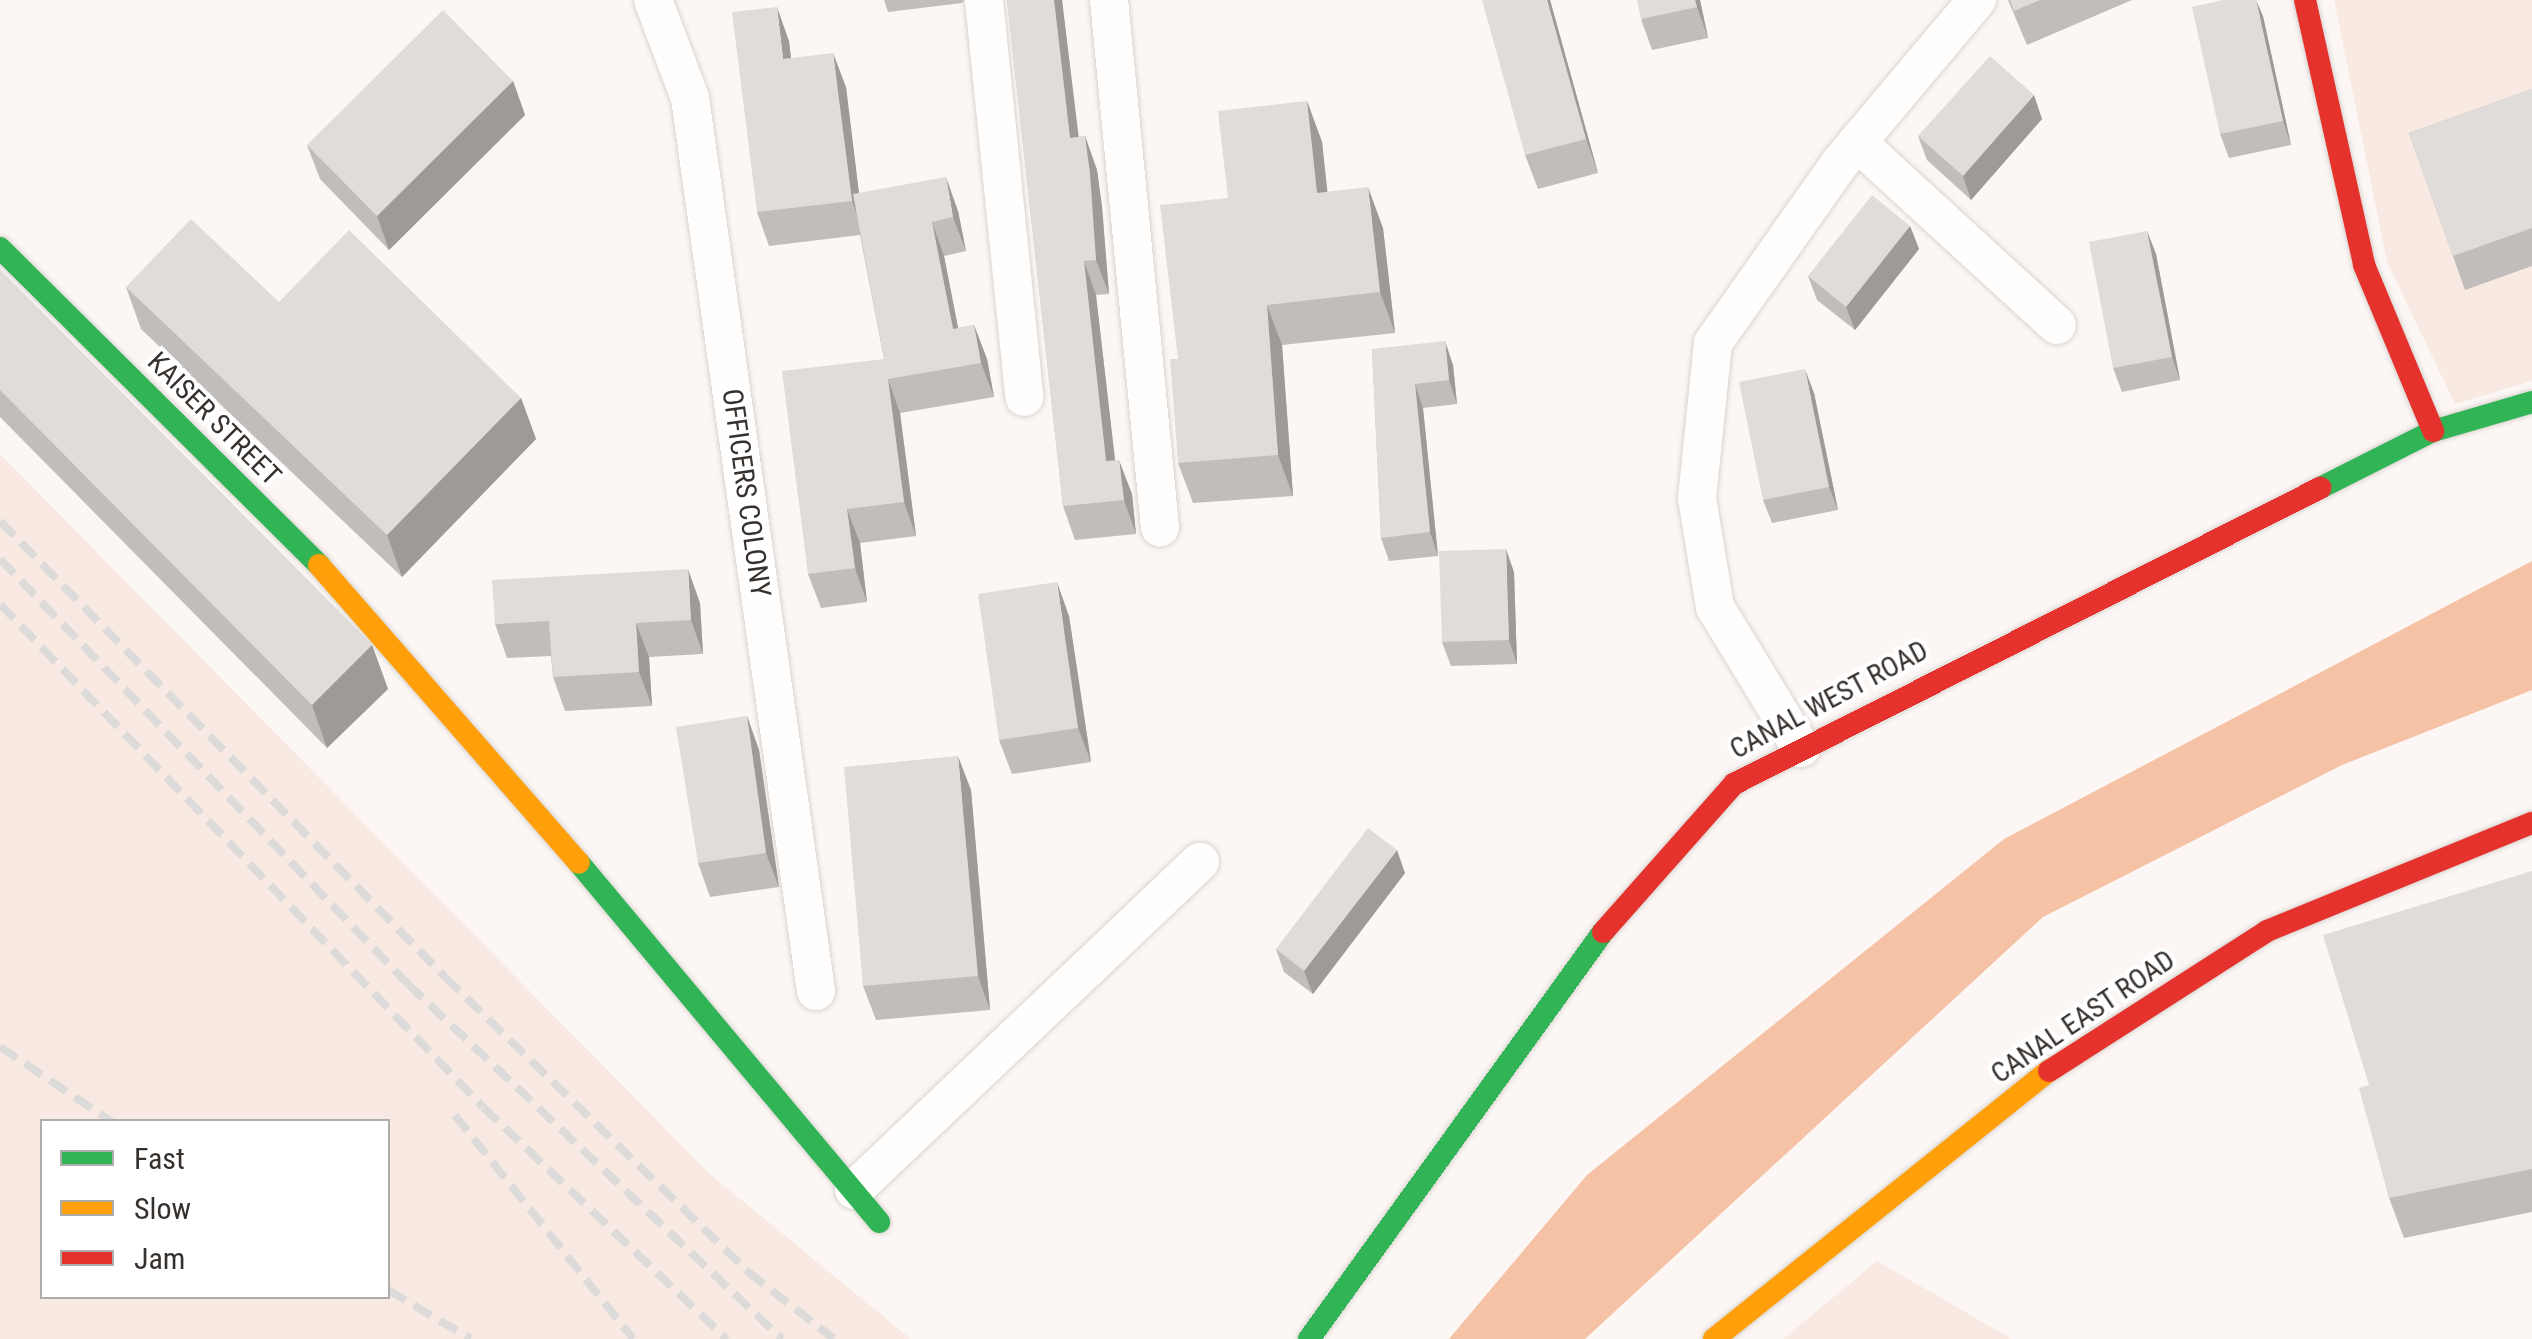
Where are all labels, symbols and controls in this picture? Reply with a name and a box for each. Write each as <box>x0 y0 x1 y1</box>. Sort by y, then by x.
street label: KAISER STREET <box>140 345 288 493</box>
street label: OFFICERS COLONY <box>715 387 777 599</box>
street label: CANAL WEST ROAD <box>1724 634 1934 766</box>
street label: CANAL EAST ROAD <box>1985 943 2181 1091</box>
legend <box>40 1119 390 1299</box>
text: Fast <box>134 1141 185 1176</box>
text: Slow <box>134 1191 191 1226</box>
text: Jam <box>134 1241 185 1276</box>

